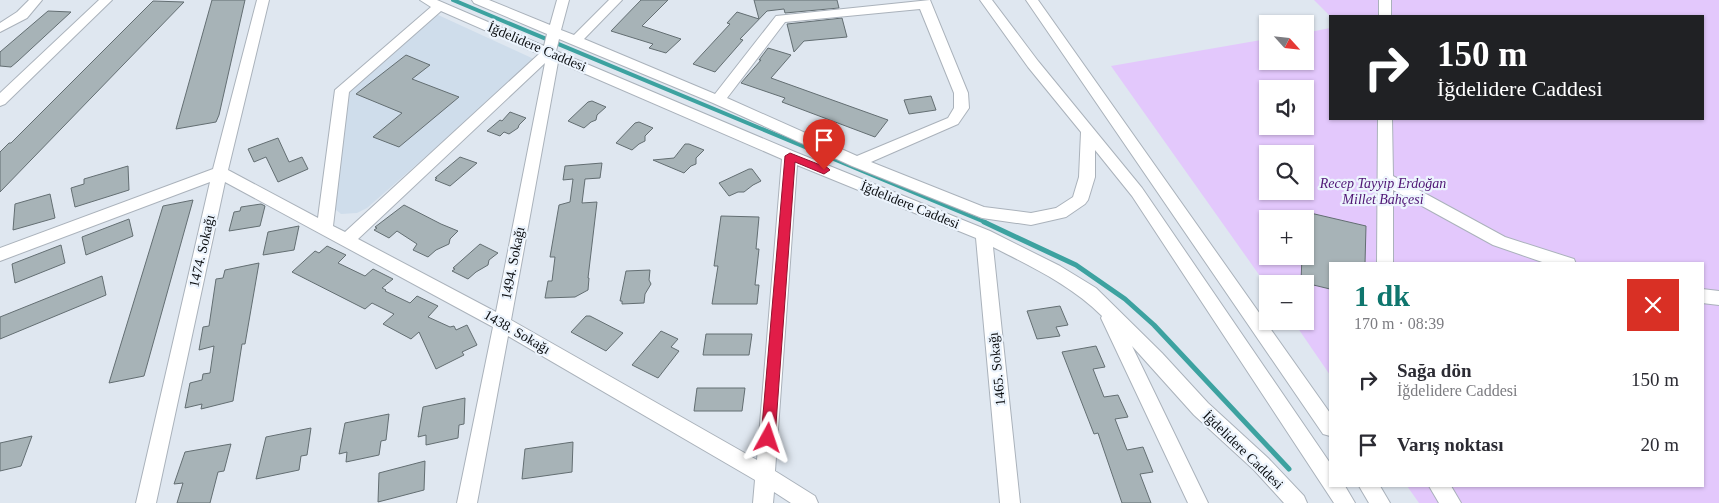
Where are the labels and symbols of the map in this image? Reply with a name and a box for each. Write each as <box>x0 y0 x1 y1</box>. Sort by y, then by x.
north arrow <box>1259 15 1314 70</box>
street label: İğdelidere Caddesi <box>486 20 589 75</box>
pin <box>803 119 845 170</box>
park label: Recep Tayyip Erdoğan Millet Bahçesi <box>1319 176 1446 207</box>
street label: İğdelidere Caddesi <box>858 178 962 232</box>
street label: 1474. Sokağı <box>186 213 218 289</box>
street label: 1494. Sokağı <box>499 225 527 301</box>
street label: 1438. Sokağı <box>481 307 553 357</box>
street label: 1465. Sokağı <box>986 331 1008 407</box>
street label: İğdelidere Caddesi <box>1200 408 1286 492</box>
position arrow <box>741 411 793 463</box>

